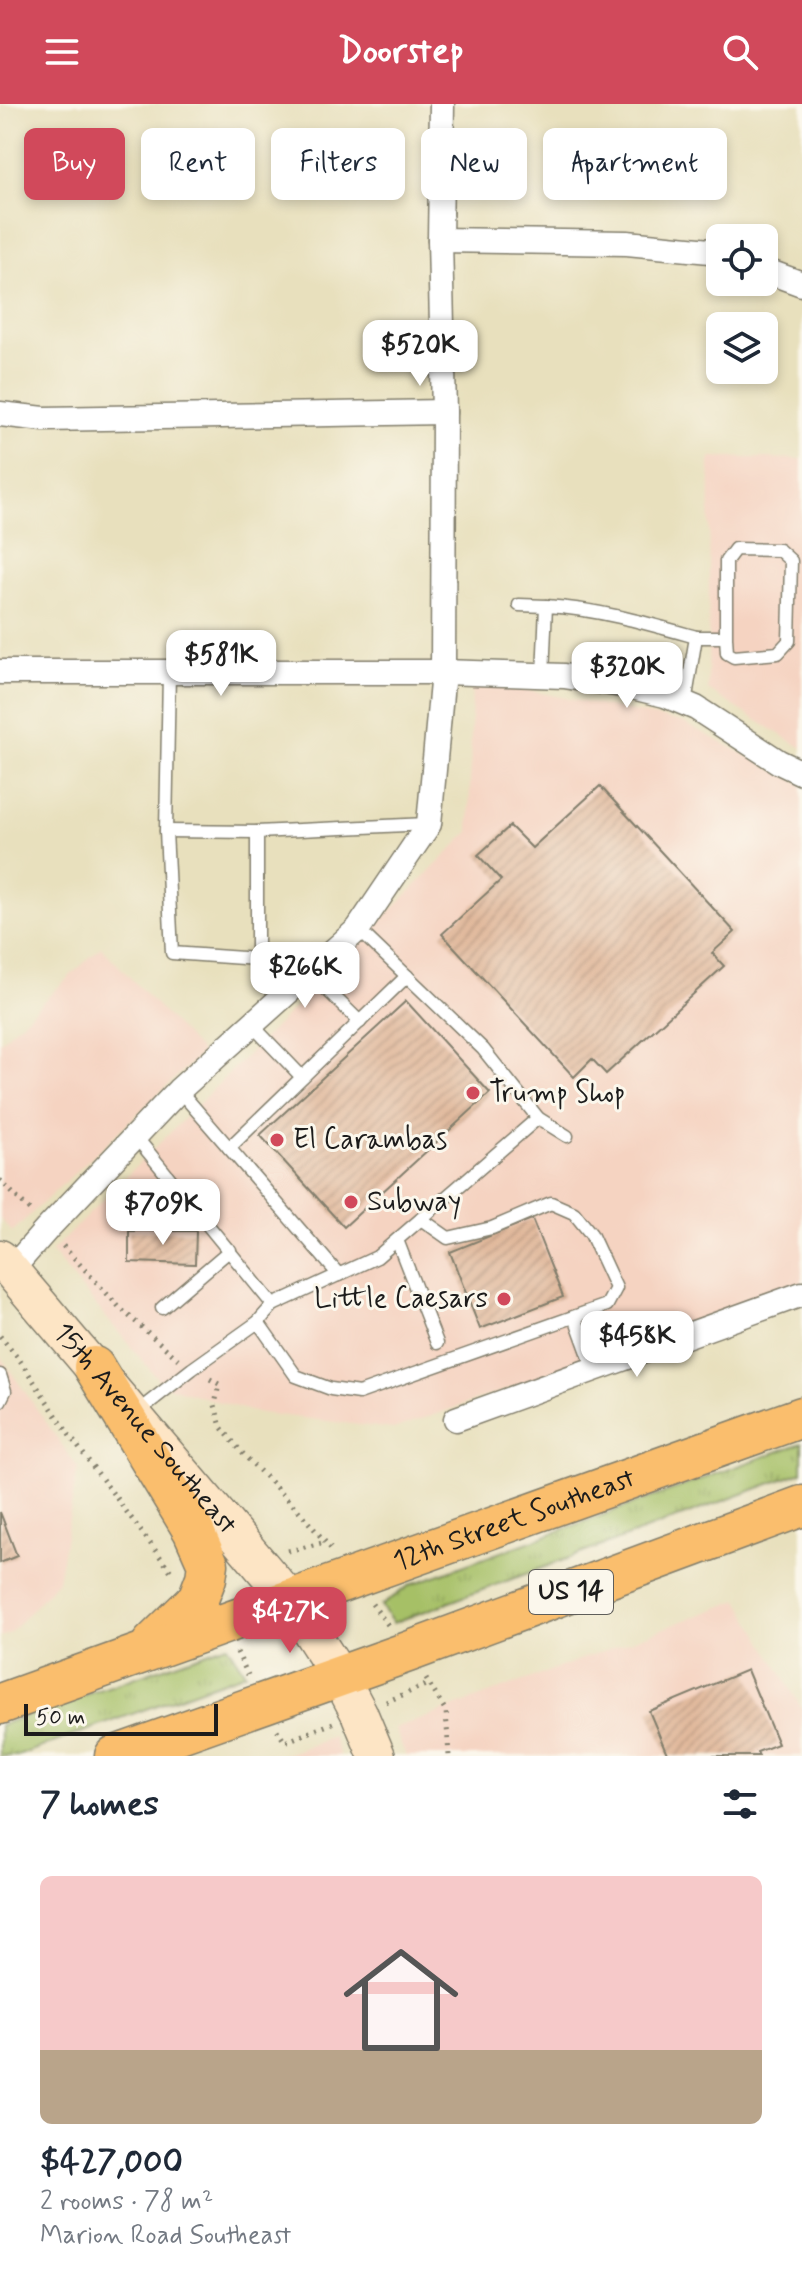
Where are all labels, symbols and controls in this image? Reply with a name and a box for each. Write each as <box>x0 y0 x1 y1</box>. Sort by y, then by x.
text: Doorstep <box>338 29 464 76</box>
icon: menu <box>40 30 84 74</box>
icon: search <box>718 30 762 74</box>
chip: Buy <box>24 128 125 200</box>
chip: Rent <box>141 128 255 200</box>
chip: Filters <box>271 128 405 200</box>
chip: New <box>421 128 527 200</box>
chip: Apartment <box>543 128 727 200</box>
map controls <box>706 224 778 384</box>
button: locate <box>706 224 778 296</box>
button: layers <box>706 312 778 384</box>
pin: $520K <box>364 320 476 388</box>
text: $520K <box>381 329 459 363</box>
pin: $581K <box>165 630 277 698</box>
text: $581K <box>184 639 258 673</box>
pin: $320K <box>571 642 683 710</box>
text: $320K <box>590 651 664 685</box>
pin: $266K <box>249 942 361 1010</box>
text: $266K <box>268 951 342 985</box>
place label: Trump Shop <box>489 1075 625 1112</box>
marker: Trump Shop <box>464 1084 482 1102</box>
place label: El Carambas <box>293 1122 447 1159</box>
marker: El Carambas <box>268 1131 286 1149</box>
pin: $709K <box>107 1179 219 1247</box>
place label: Subway <box>367 1184 461 1221</box>
text: $709K <box>124 1188 202 1222</box>
marker: Subway <box>342 1193 360 1211</box>
place label: Little Caesars <box>314 1281 488 1318</box>
marker: Little Caesars <box>495 1290 513 1308</box>
pin: $458K <box>581 1311 693 1379</box>
street label: 15th Avenue Southeast <box>45 1315 246 1543</box>
text: $458K <box>599 1320 675 1354</box>
street label: 12th Street Southeast <box>388 1460 641 1580</box>
road number: US 14 <box>529 1570 613 1614</box>
pin: $427K <box>234 1587 346 1655</box>
text: $427K <box>251 1596 329 1630</box>
scale bar <box>24 1700 218 1736</box>
text: 50 m <box>36 1704 85 1732</box>
text: 7 homes <box>40 1782 159 1827</box>
icon: filters <box>718 1782 762 1826</box>
icon: home <box>329 1928 473 2072</box>
text: $427,000 <box>40 2140 183 2185</box>
text: 2 rooms · 78 m² <box>40 2185 213 2219</box>
text: Marion Road Southeast <box>40 2219 291 2253</box>

